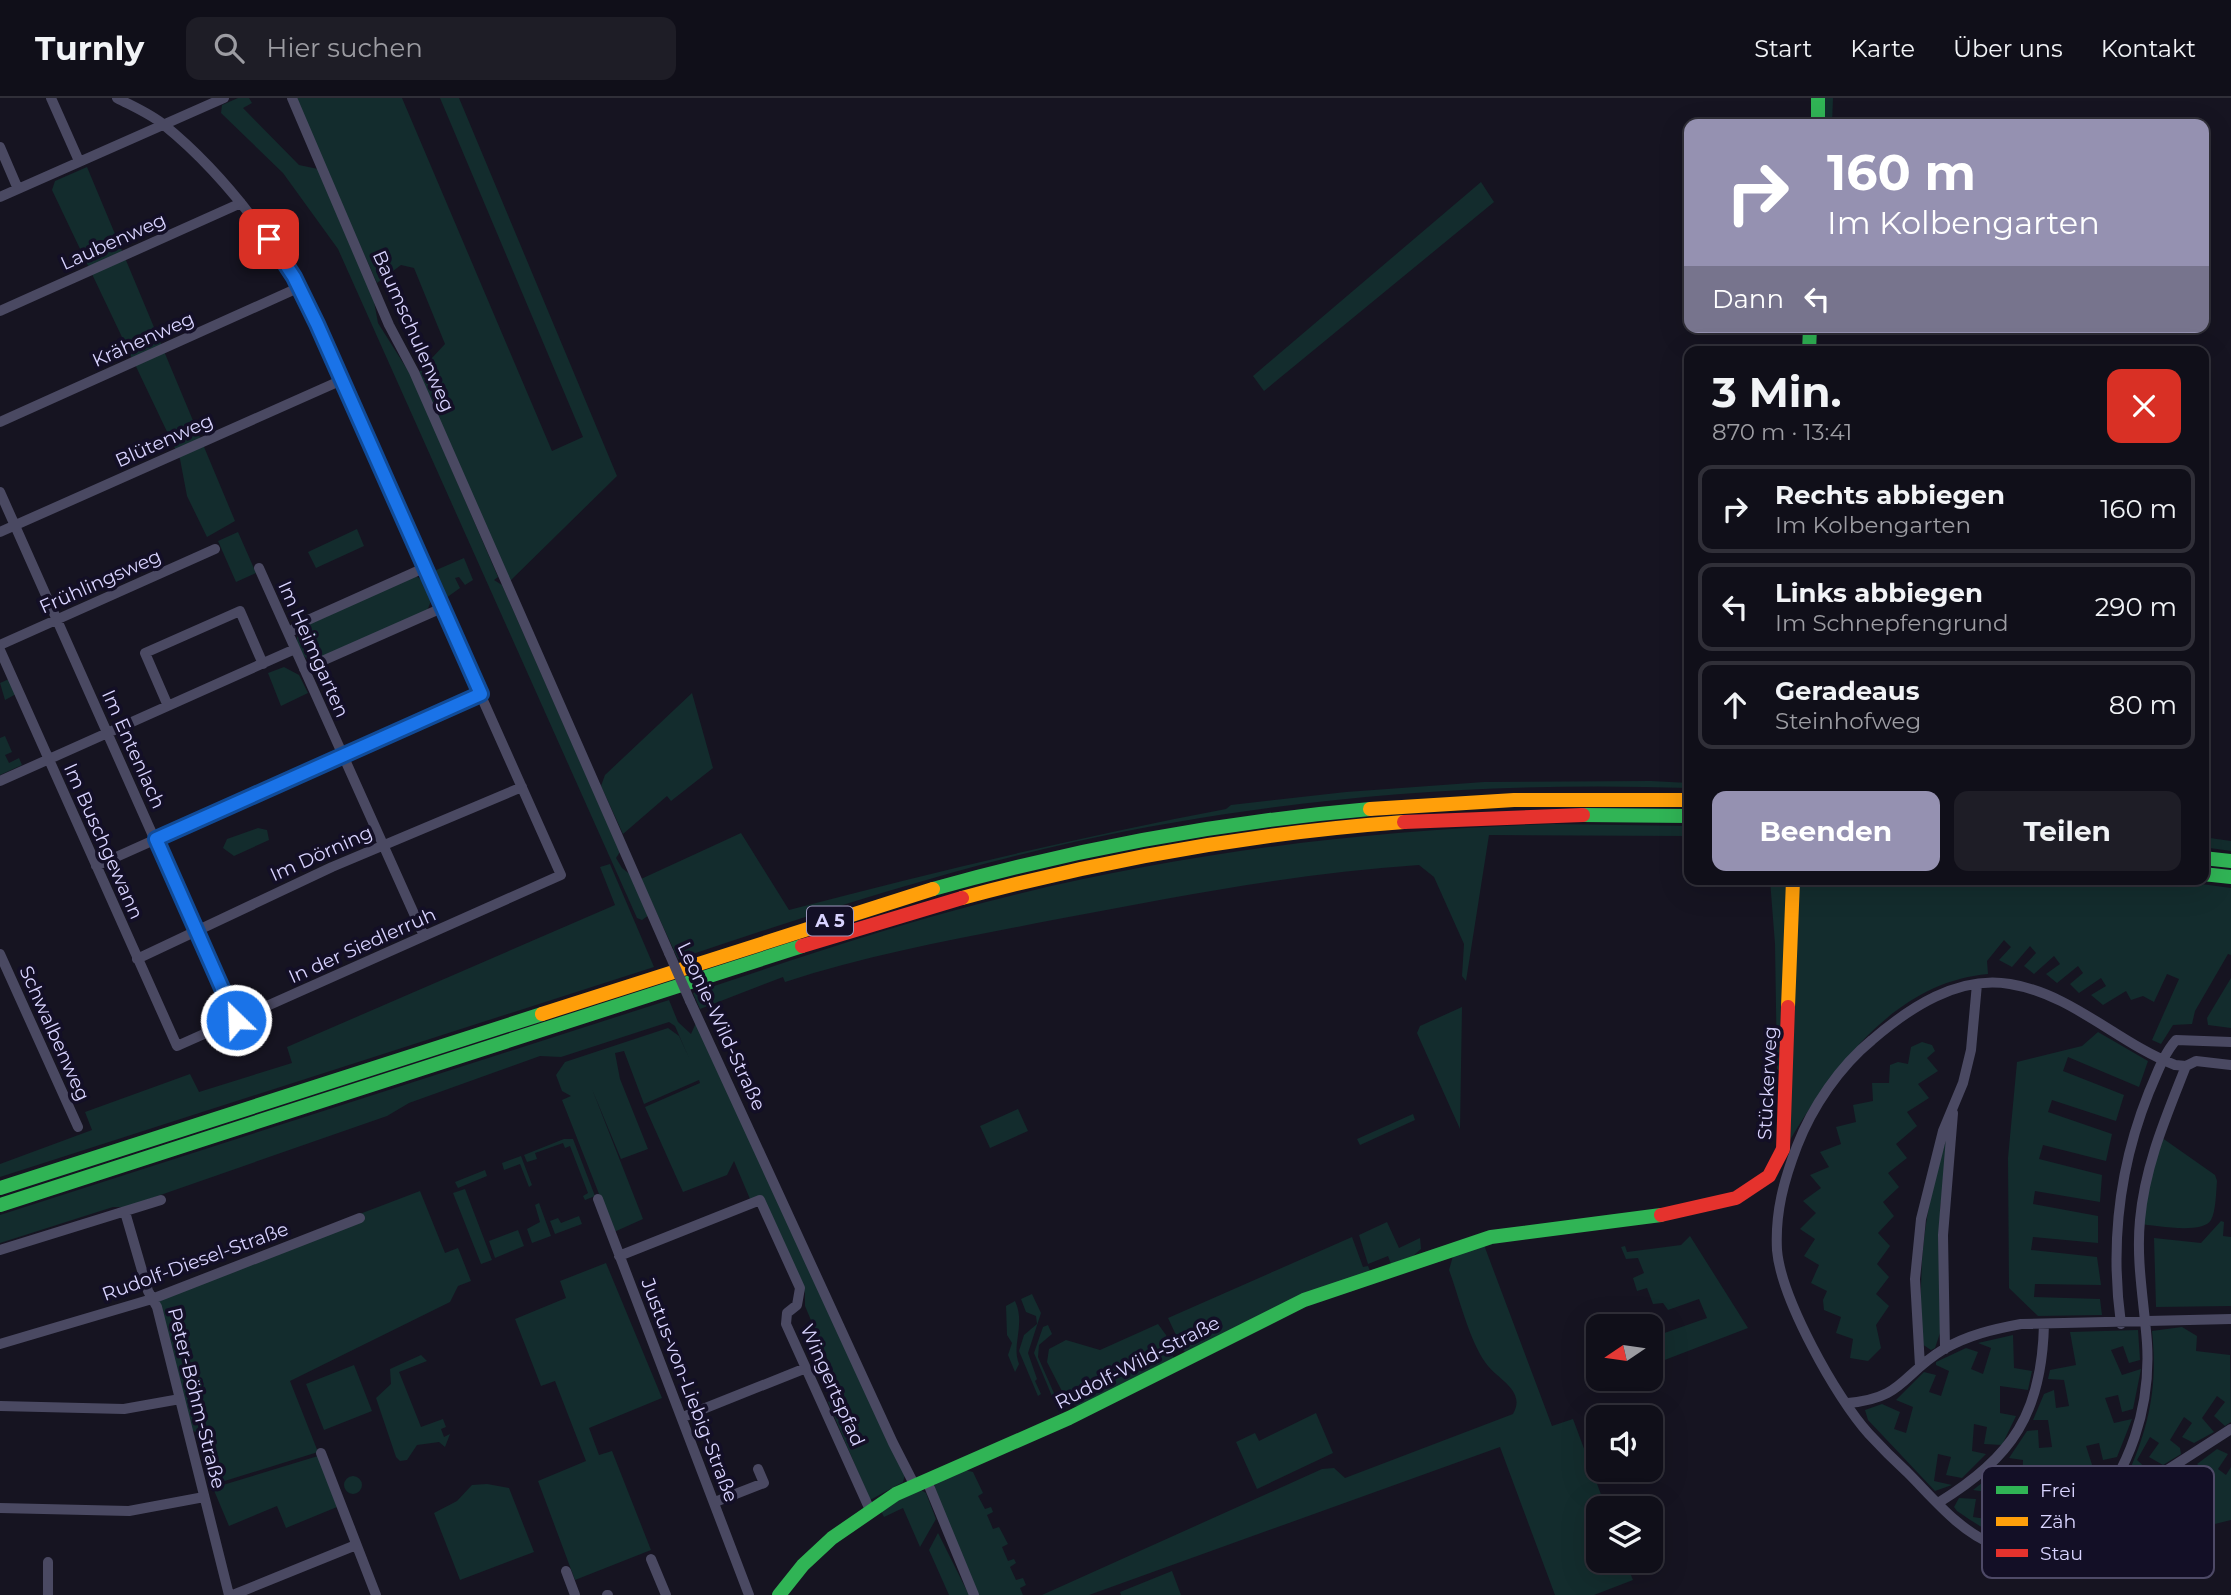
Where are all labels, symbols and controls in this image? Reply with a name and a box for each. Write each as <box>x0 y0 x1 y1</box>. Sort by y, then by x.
search box <box>186 17 676 80</box>
text: Turnly <box>35 28 144 68</box>
icon: search <box>210 29 248 67</box>
text: Hier suchen <box>266 32 423 64</box>
text: Start <box>1754 34 1812 63</box>
text: Karte <box>1850 34 1915 63</box>
text: Über uns <box>1953 34 2063 63</box>
text: Kontakt <box>2101 34 2196 63</box>
text: 160 m <box>1827 143 1976 202</box>
icon: right <box>1712 147 1803 238</box>
text: Im Kolbengarten <box>1827 203 2100 242</box>
street label: Laubenweg <box>57 208 170 275</box>
pin <box>239 209 299 269</box>
icon: arrive <box>250 220 288 258</box>
street label: Baumschulenweg <box>368 247 459 415</box>
icon: left <box>1798 280 1836 318</box>
text: Dann <box>1712 283 1784 315</box>
street label: Krähenweg <box>89 307 198 372</box>
text: 3 Min. <box>1712 366 1842 418</box>
button: close <box>2107 369 2181 443</box>
street label: Blütenweg <box>112 409 217 472</box>
text: 870 m · 13:41 <box>1712 418 1852 446</box>
text: Rechts abbiegen <box>1775 479 2005 511</box>
icon: right <box>1716 490 1754 528</box>
text: 160 m <box>2100 493 2177 525</box>
text: Im Kolbengarten <box>1775 511 1971 539</box>
street label: Frühlingsweg <box>36 544 165 619</box>
street label: Im Heimgarten <box>273 577 354 721</box>
text: Links abbiegen <box>1775 577 1983 609</box>
icon: left <box>1716 588 1754 626</box>
text: 290 m <box>2095 591 2177 623</box>
text: Im Schnepfengrund <box>1775 609 2008 637</box>
text: Geradeaus <box>1775 675 1920 707</box>
street label: Im Entenlach <box>97 686 170 812</box>
icon: ahead <box>1716 686 1754 724</box>
text: 80 m <box>2109 689 2177 721</box>
text: Steinhofweg <box>1775 707 1921 735</box>
street label: Im Buschgewann <box>59 760 148 923</box>
button: Beenden <box>1712 791 1940 871</box>
button: Teilen <box>1954 791 2181 871</box>
street label: Im Dörning <box>266 821 376 886</box>
street label: In der Siedlerruh <box>285 903 439 988</box>
road number: A 5 <box>807 906 853 936</box>
street label: Leonie-Wild-Straße <box>672 938 771 1114</box>
street label: Schwalbenweg <box>14 962 95 1104</box>
position arrow <box>199 983 273 1057</box>
street label: Stückerweg <box>1753 1026 1782 1141</box>
street label: Rudolf-Diesel-Straße <box>99 1217 291 1306</box>
street label: Justus-von-Liebig-Straße <box>636 1274 743 1505</box>
street label: Peter-Böhm-Straße <box>163 1305 230 1491</box>
street label: Rudolf-Wild-Straße <box>1051 1311 1223 1414</box>
north arrow <box>1586 1314 1662 1391</box>
map controls <box>1586 1314 1663 1573</box>
street label: Wingertspfad <box>795 1321 870 1450</box>
button: sound <box>1586 1405 1663 1482</box>
legend <box>1982 1466 2214 1578</box>
text: Frei <box>2040 1479 2076 1502</box>
button: layers <box>1586 1496 1663 1573</box>
text: Zäh <box>2040 1510 2076 1533</box>
text: Stau <box>2040 1542 2083 1565</box>

